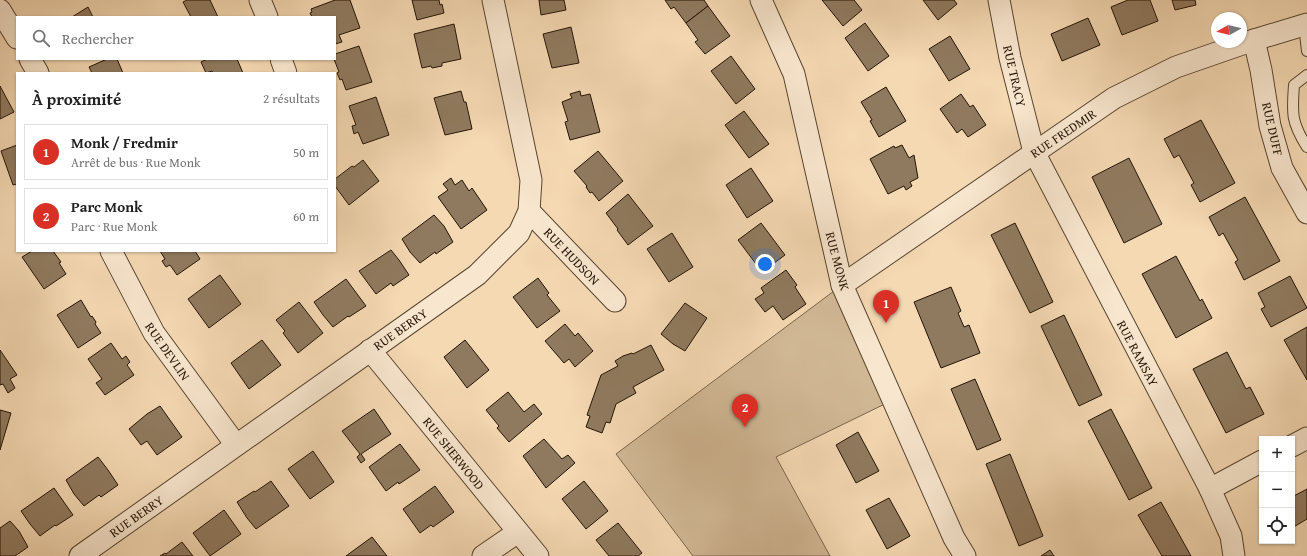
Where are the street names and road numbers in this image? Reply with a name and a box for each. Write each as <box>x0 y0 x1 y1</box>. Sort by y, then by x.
street label: RUE TRACY <box>998 43 1031 109</box>
street label: RUE DUFF <box>1257 100 1288 158</box>
street label: RUE FREDMIR <box>1026 104 1100 163</box>
street label: RUE HUDSON <box>539 223 604 290</box>
street label: RUE MONK <box>821 230 855 293</box>
street label: RUE BERRY <box>369 304 431 355</box>
street label: RUE RAMSAY <box>1112 317 1163 390</box>
street label: RUE DEVLIN <box>141 318 195 385</box>
street label: RUE SHERWOOD <box>418 413 489 494</box>
street label: RUE BERRY <box>105 491 167 542</box>

